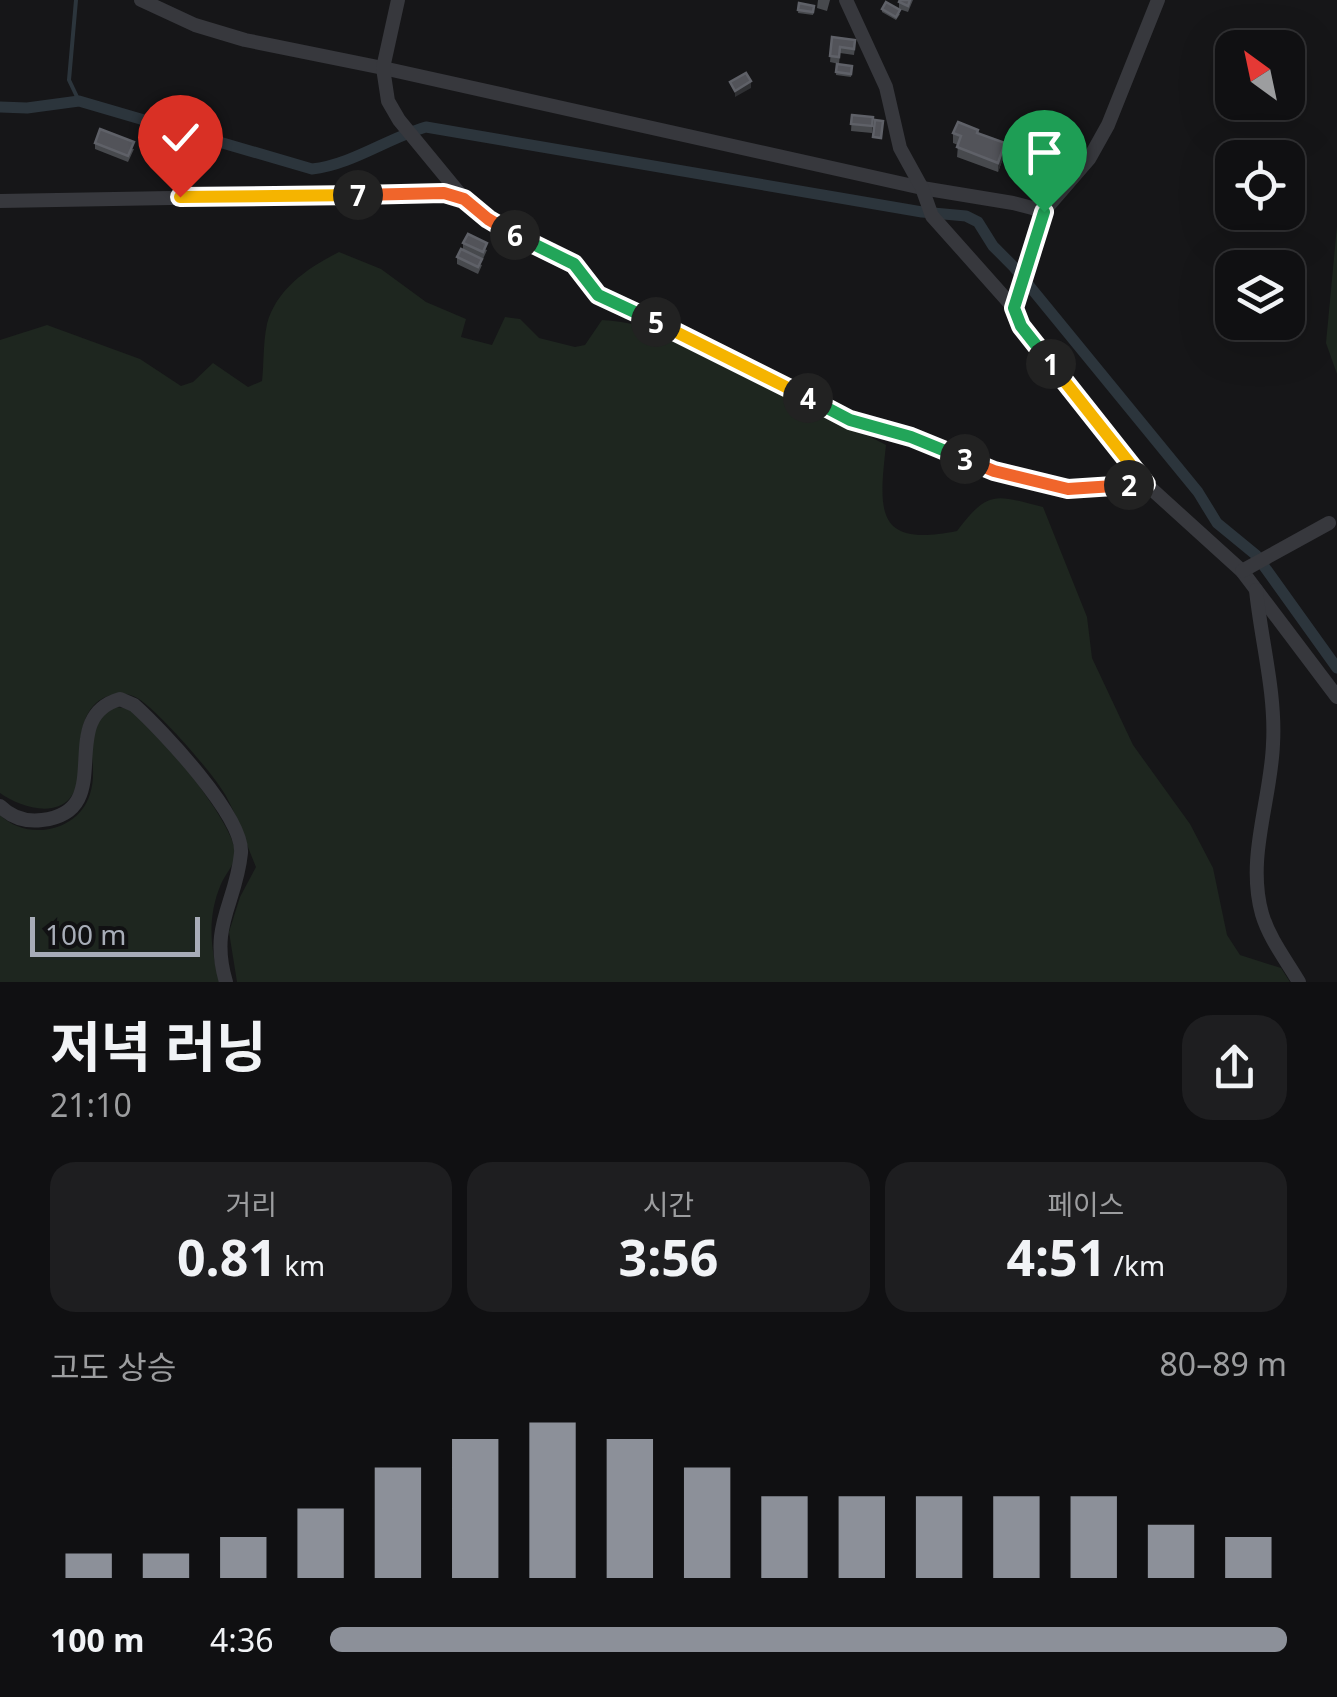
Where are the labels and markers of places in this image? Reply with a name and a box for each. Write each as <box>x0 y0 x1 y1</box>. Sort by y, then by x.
pin <box>138 95 223 198</box>
pin <box>1002 110 1087 213</box>
pin: 7 <box>333 170 383 220</box>
pin: 6 <box>490 210 540 260</box>
pin: 5 <box>631 297 681 347</box>
pin: 1 <box>1026 339 1076 389</box>
pin: 4 <box>783 373 833 423</box>
pin: 3 <box>940 434 990 484</box>
pin: 2 <box>1104 460 1154 510</box>

